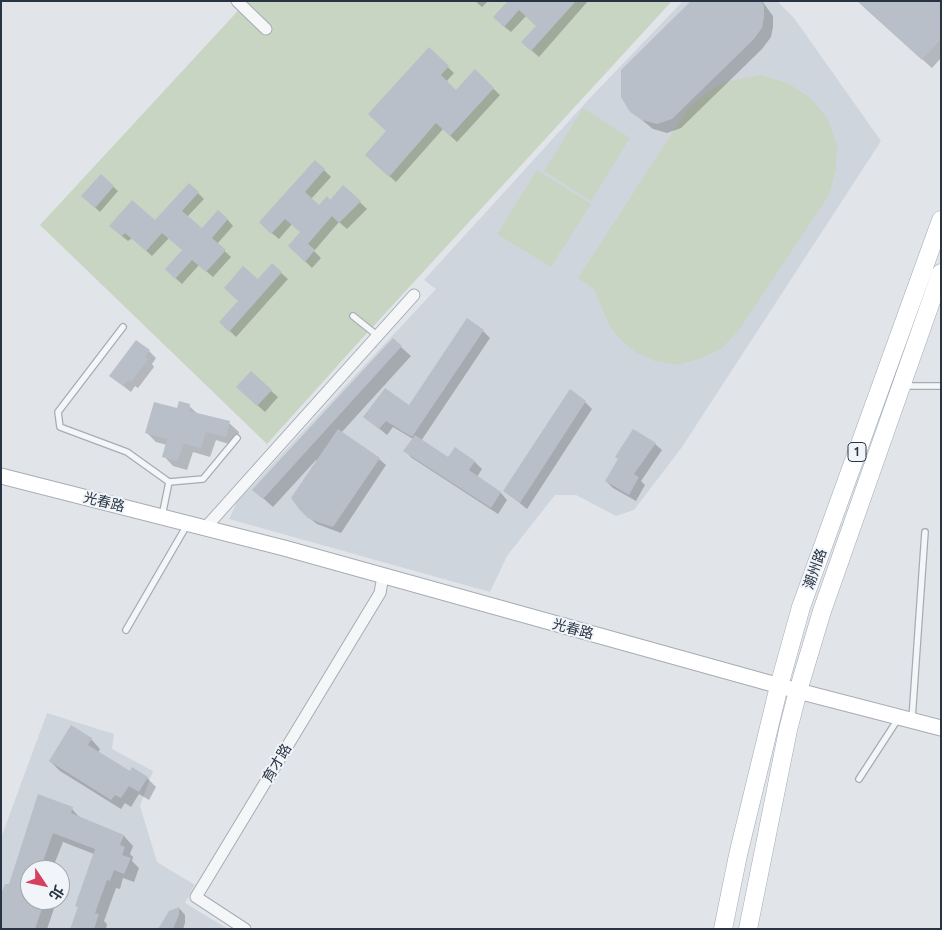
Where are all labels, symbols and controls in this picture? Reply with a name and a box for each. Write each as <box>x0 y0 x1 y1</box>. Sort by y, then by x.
road number: 1 <box>848 442 866 462</box>
street label: 光春路 <box>82 489 126 515</box>
street label: 潮州路 <box>800 546 830 592</box>
street label: 光春路 <box>551 615 595 643</box>
street label: 育才路 <box>259 741 295 785</box>
north arrow <box>20 860 70 910</box>
text: 北 <box>46 883 67 903</box>

